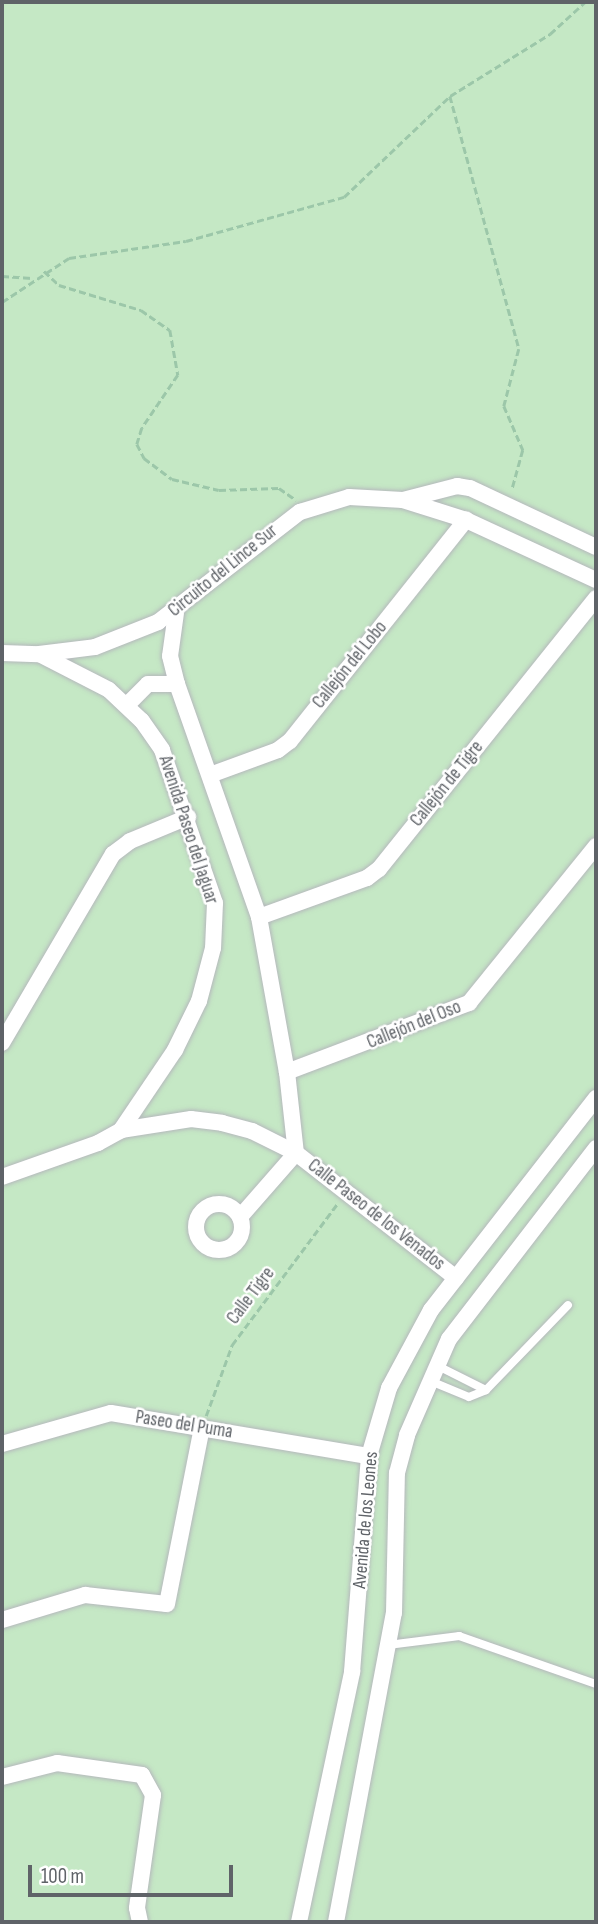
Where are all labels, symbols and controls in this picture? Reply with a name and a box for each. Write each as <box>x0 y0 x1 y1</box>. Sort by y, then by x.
street label: Circuito del Lince Sur <box>164 520 282 622</box>
street label: Callejón del Lobo <box>308 617 392 713</box>
street label: Callejón de Tigre <box>406 737 488 831</box>
street label: Avenida Paseo del Jaguar <box>153 753 223 907</box>
street label: Callejón del Oso <box>364 996 464 1054</box>
street label: Calle Paseo de los Venados <box>303 1154 449 1276</box>
street label: Calle Tigre <box>222 1263 280 1329</box>
street label: Paseo del Puma <box>134 1406 234 1444</box>
street label: Avenida de los Leones <box>349 1451 383 1589</box>
scale bar <box>32 1850 236 1894</box>
text: 100 m <box>41 1864 84 1889</box>

